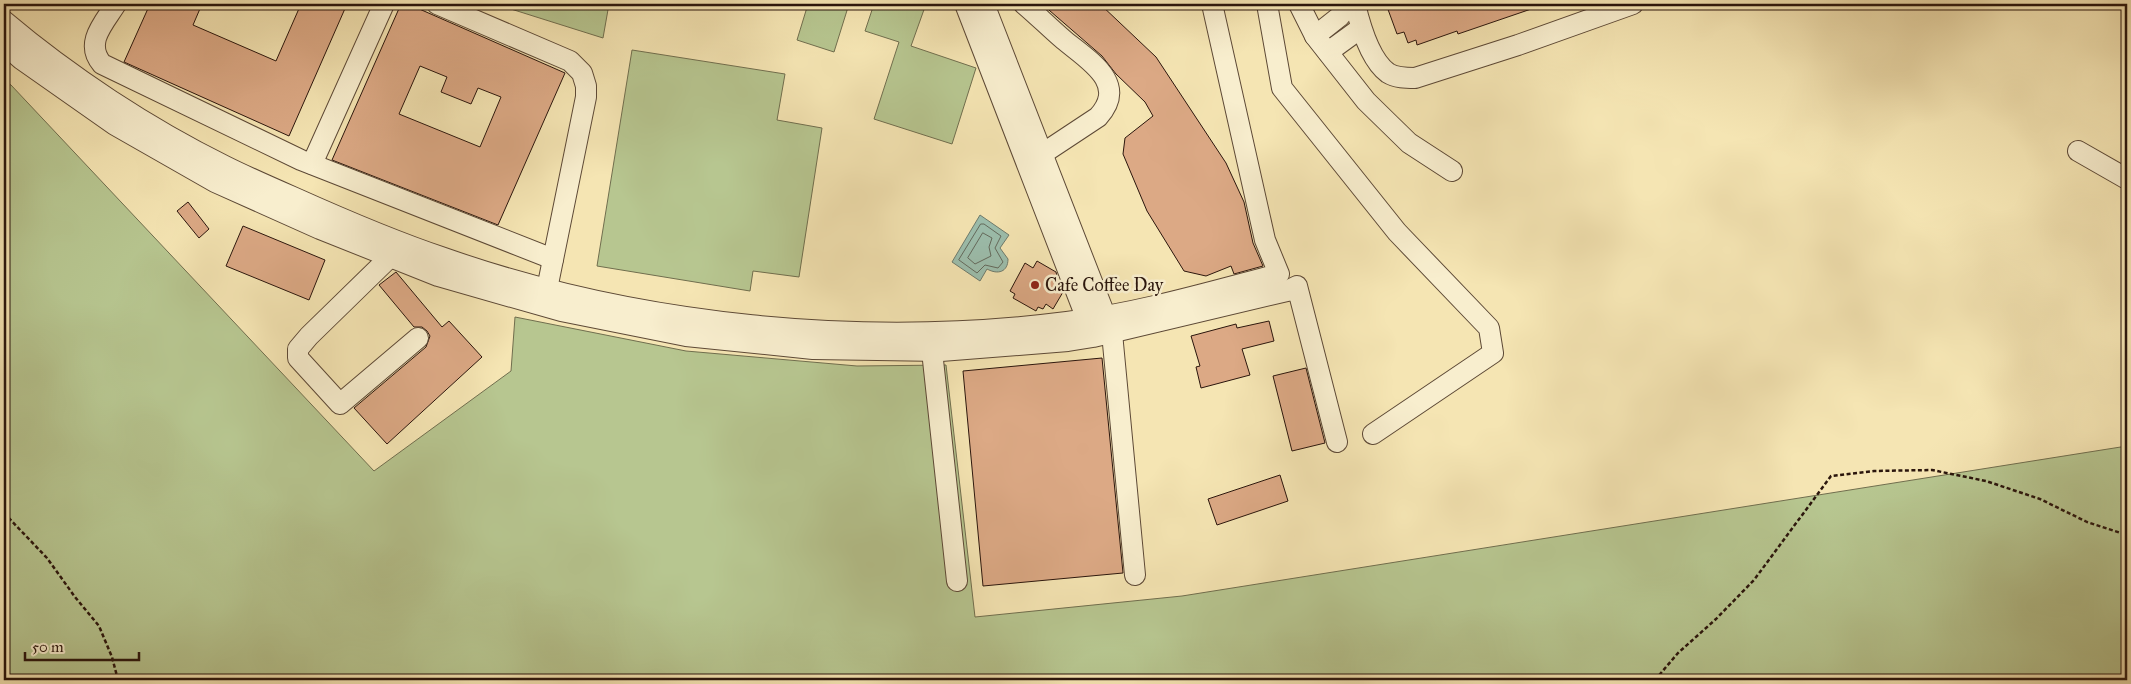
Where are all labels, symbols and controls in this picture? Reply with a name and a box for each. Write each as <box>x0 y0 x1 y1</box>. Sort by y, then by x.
place label: Cafe Coffee Day <box>1045 274 1164 296</box>
marker: Cafe Coffee Day <box>1029 279 1041 291</box>
scale bar <box>25 629 139 661</box>
text: 50 m <box>32 638 64 656</box>

